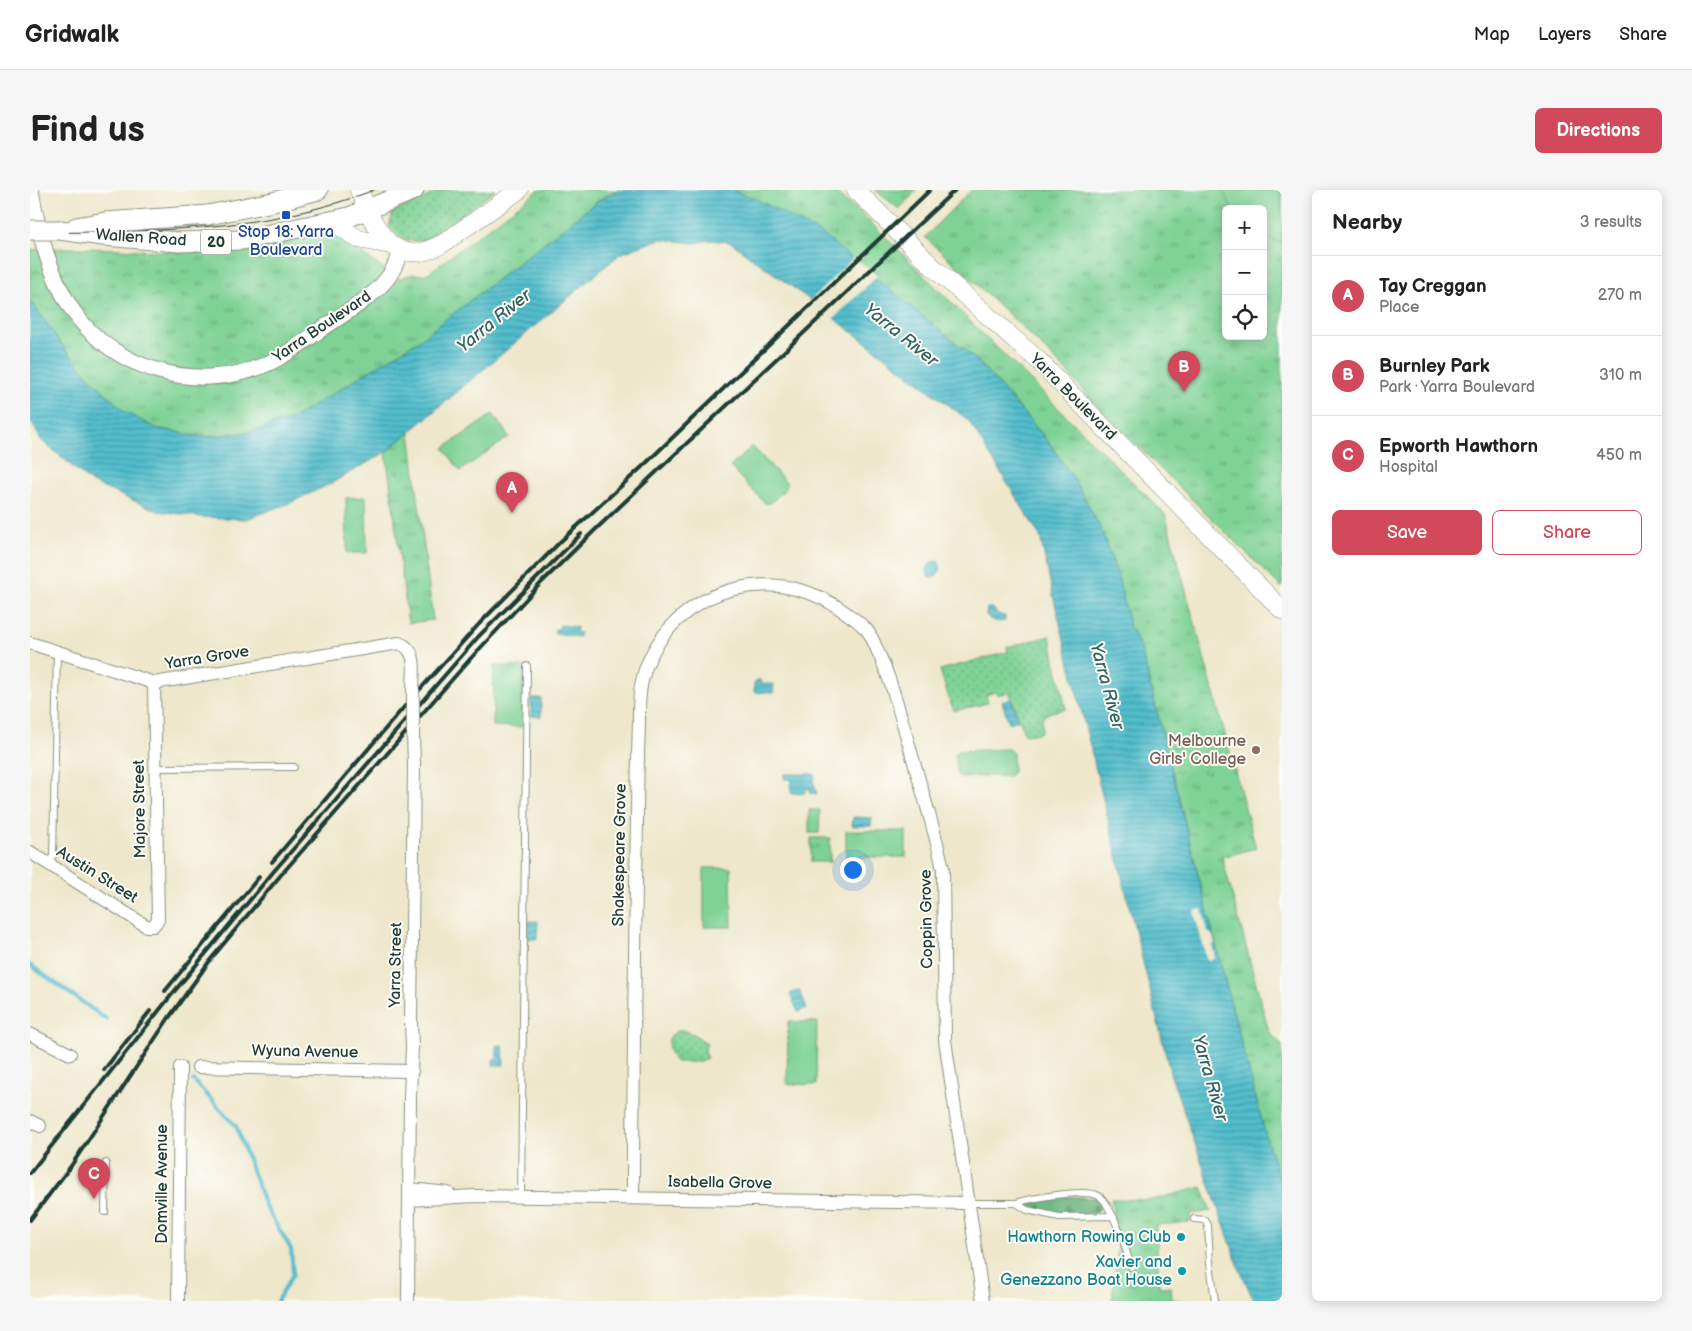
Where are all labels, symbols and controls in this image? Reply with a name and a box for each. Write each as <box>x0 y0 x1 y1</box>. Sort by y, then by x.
text: Gridwalk <box>25 20 119 49</box>
text: Map <box>1474 24 1510 45</box>
text: Layers <box>1538 24 1591 45</box>
text: Share <box>1619 24 1667 45</box>
button: Directions <box>1535 108 1662 153</box>
text: Find us <box>30 109 145 152</box>
map controls <box>1222 205 1267 340</box>
button: + <box>1222 205 1267 250</box>
marker: Stop 18: Yarra Boulevard <box>280 209 292 221</box>
text: Nearby <box>1332 210 1402 235</box>
text: 3 results <box>1580 213 1642 232</box>
place label: Stop 18: Yarra Boulevard <box>238 223 334 260</box>
street label: Wallen Road <box>95 225 187 251</box>
road number: 20 <box>201 230 231 254</box>
button: − <box>1222 250 1267 295</box>
text: Tay Creggan <box>1379 275 1486 298</box>
water label: Yarra River <box>453 284 536 357</box>
text: A <box>1343 286 1353 305</box>
text: 270 m <box>1598 286 1642 305</box>
street label: Yarra Boulevard <box>268 287 375 367</box>
button: locate <box>1222 295 1267 340</box>
text: Place <box>1379 298 1420 317</box>
water label: Yarra River <box>860 299 943 372</box>
street label: Yarra Boulevard <box>1025 349 1120 444</box>
pin: B <box>1168 351 1200 392</box>
text: Burnley Park <box>1379 355 1490 378</box>
text: B <box>1342 366 1354 385</box>
text: 310 m <box>1599 366 1642 385</box>
text: Park · Yarra Boulevard <box>1379 378 1535 397</box>
text: Epworth Hawthorn <box>1379 435 1538 458</box>
text: C <box>1342 446 1354 465</box>
text: 450 m <box>1596 446 1642 465</box>
text: Hospital <box>1379 458 1438 477</box>
pin: A <box>496 472 528 513</box>
button: Save <box>1332 510 1482 555</box>
button: Share <box>1492 510 1642 555</box>
water label: Yarra River <box>1085 640 1129 733</box>
street label: Yarra Grove <box>163 642 251 674</box>
place label: Melbourne Girls' College <box>1149 732 1247 769</box>
marker: Melbourne Girls' College <box>1250 744 1262 756</box>
street label: Majore Street <box>130 759 150 858</box>
street label: Shakespeare Grove <box>609 783 631 927</box>
street label: Austin Street <box>53 843 141 907</box>
your location <box>840 857 866 883</box>
street label: Coppin Grove <box>917 869 937 969</box>
street label: Yarra Street <box>386 922 406 1009</box>
water label: Yarra River <box>1188 1032 1233 1125</box>
street label: Wyuna Avenue <box>252 1042 359 1062</box>
street label: Domville Avenue <box>153 1124 172 1244</box>
pin: C <box>78 1158 110 1199</box>
street label: Isabella Grove <box>668 1173 773 1193</box>
place label: Hawthorn Rowing Club <box>1007 1228 1171 1247</box>
marker: Hawthorn Rowing Club <box>1175 1231 1187 1243</box>
place label: Xavier and Genezzano Boat House <box>1000 1253 1173 1290</box>
marker: Xavier and Genezzano Boat House <box>1176 1265 1188 1277</box>

